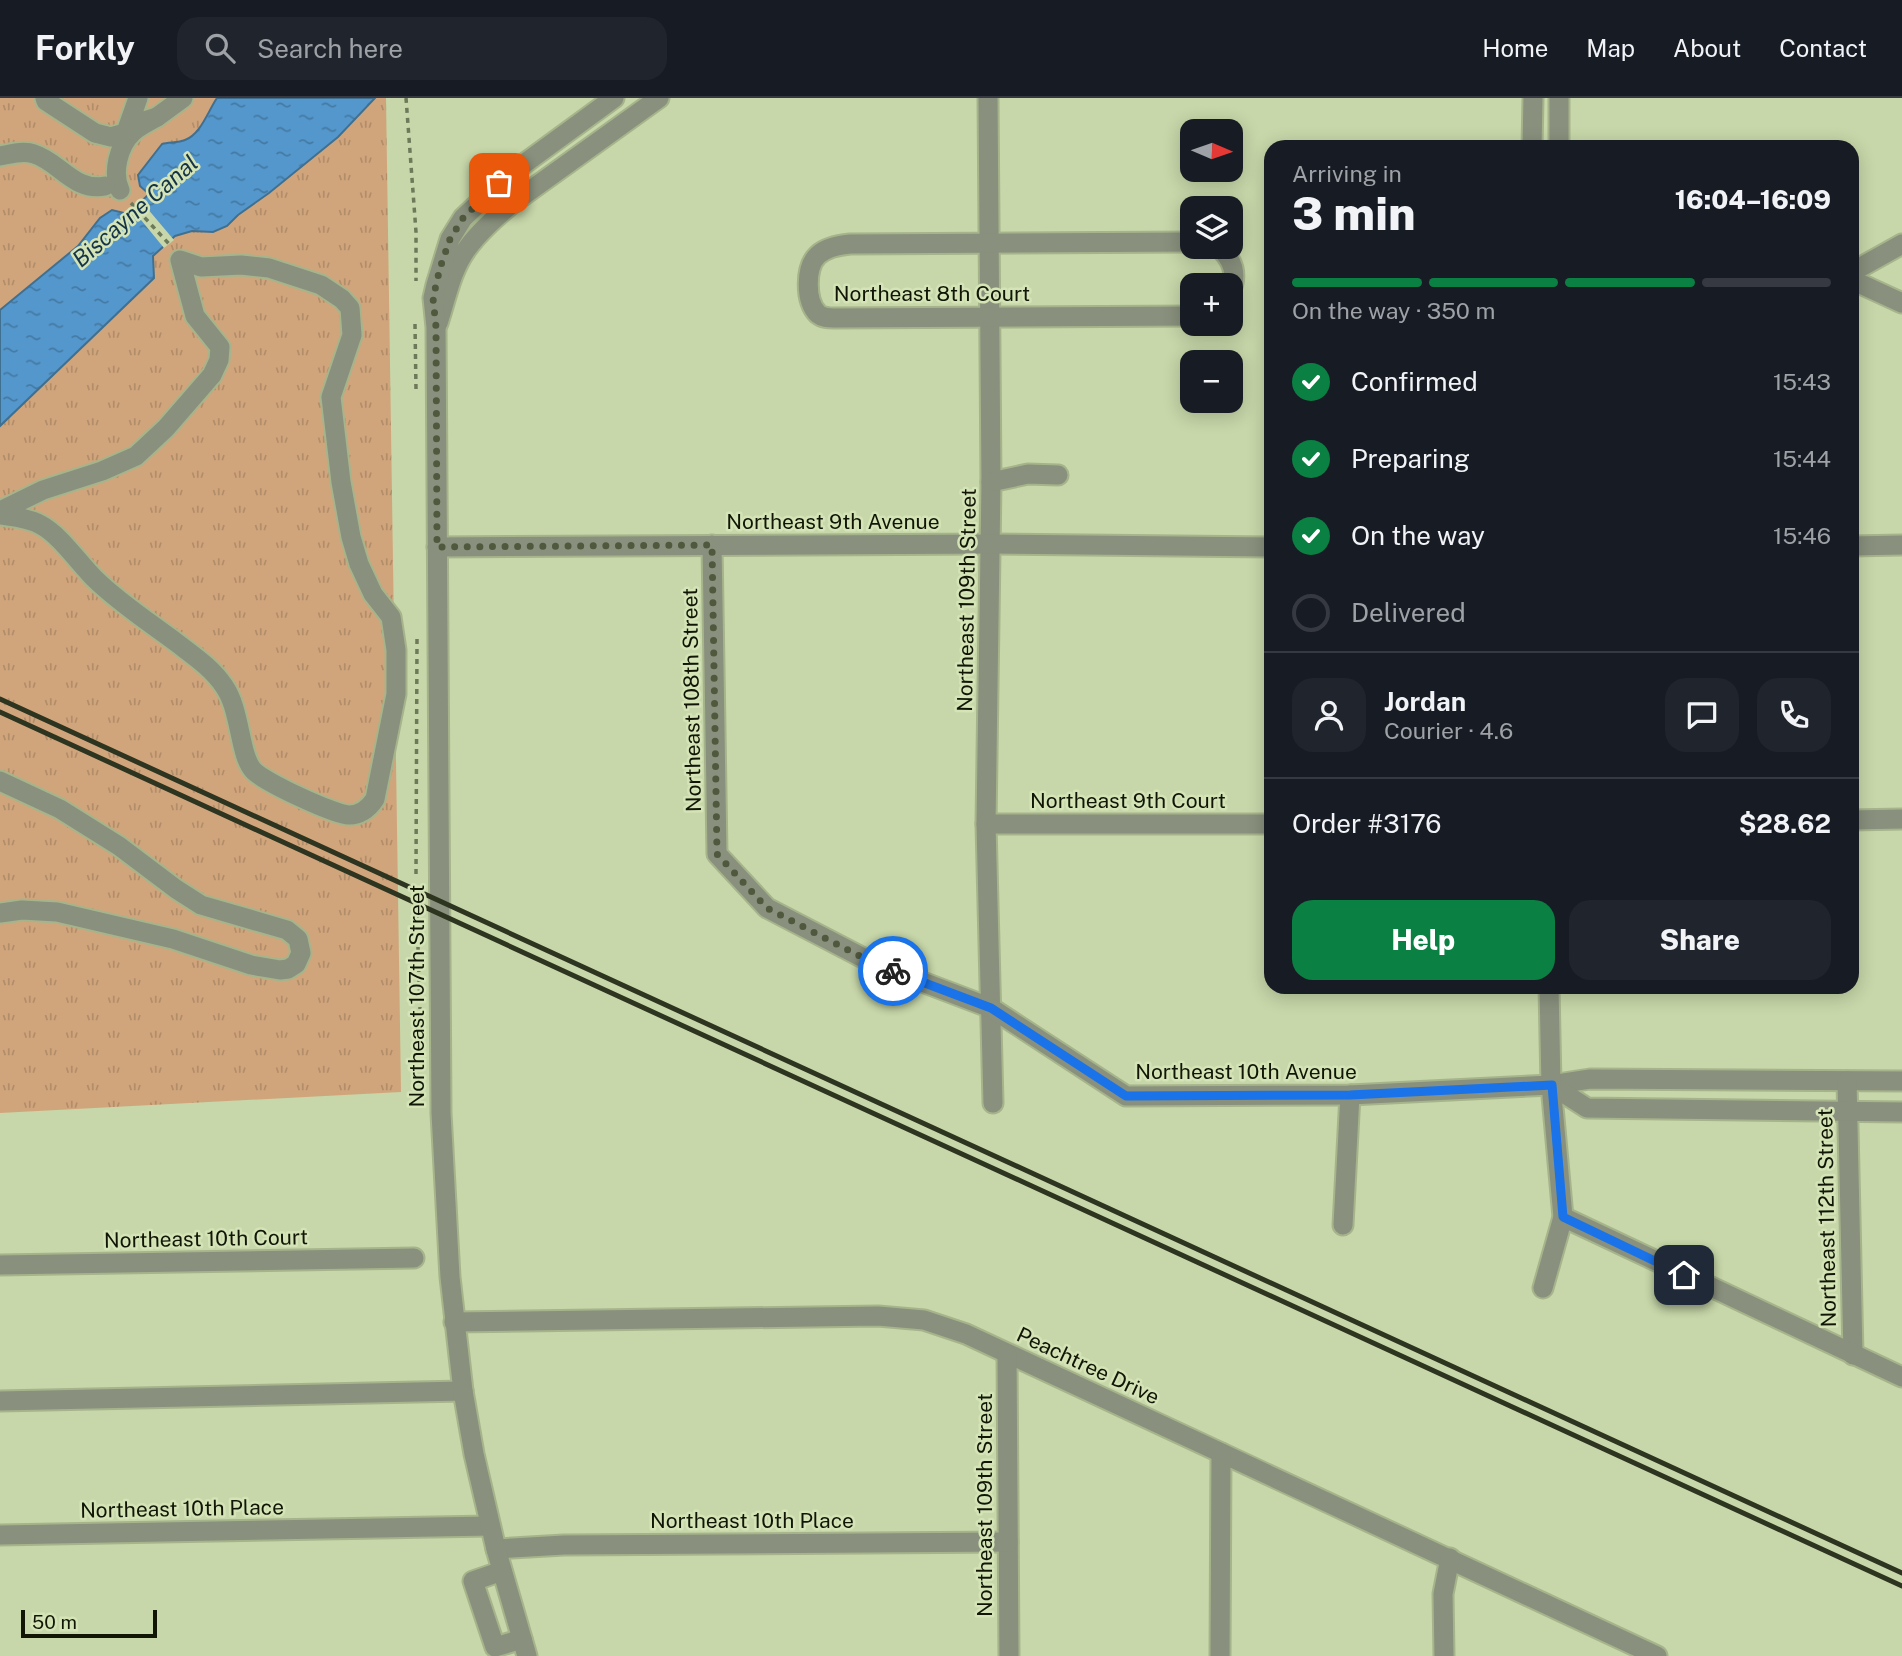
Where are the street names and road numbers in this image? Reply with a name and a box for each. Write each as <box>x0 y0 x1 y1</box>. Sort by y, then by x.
street label: Northeast 8th Court <box>834 281 1030 306</box>
street label: Northeast 109th Street <box>952 488 981 712</box>
street label: Northeast 9th Avenue <box>726 509 940 534</box>
street label: Northeast 108th Street <box>677 588 706 812</box>
street label: Northeast 9th Court <box>1030 788 1226 813</box>
street label: Northeast 107th Street <box>404 884 429 1108</box>
street label: Northeast 10th Avenue <box>1135 1059 1357 1084</box>
street label: Northeast 112th Street <box>1812 1108 1841 1328</box>
street label: Northeast 10th Court <box>104 1224 308 1253</box>
street label: Peachtree Drive <box>1013 1322 1164 1410</box>
street label: Northeast 109th Street <box>972 1393 997 1617</box>
street label: Northeast 10th Place <box>80 1494 284 1523</box>
street label: Northeast 10th Place <box>650 1508 854 1533</box>

